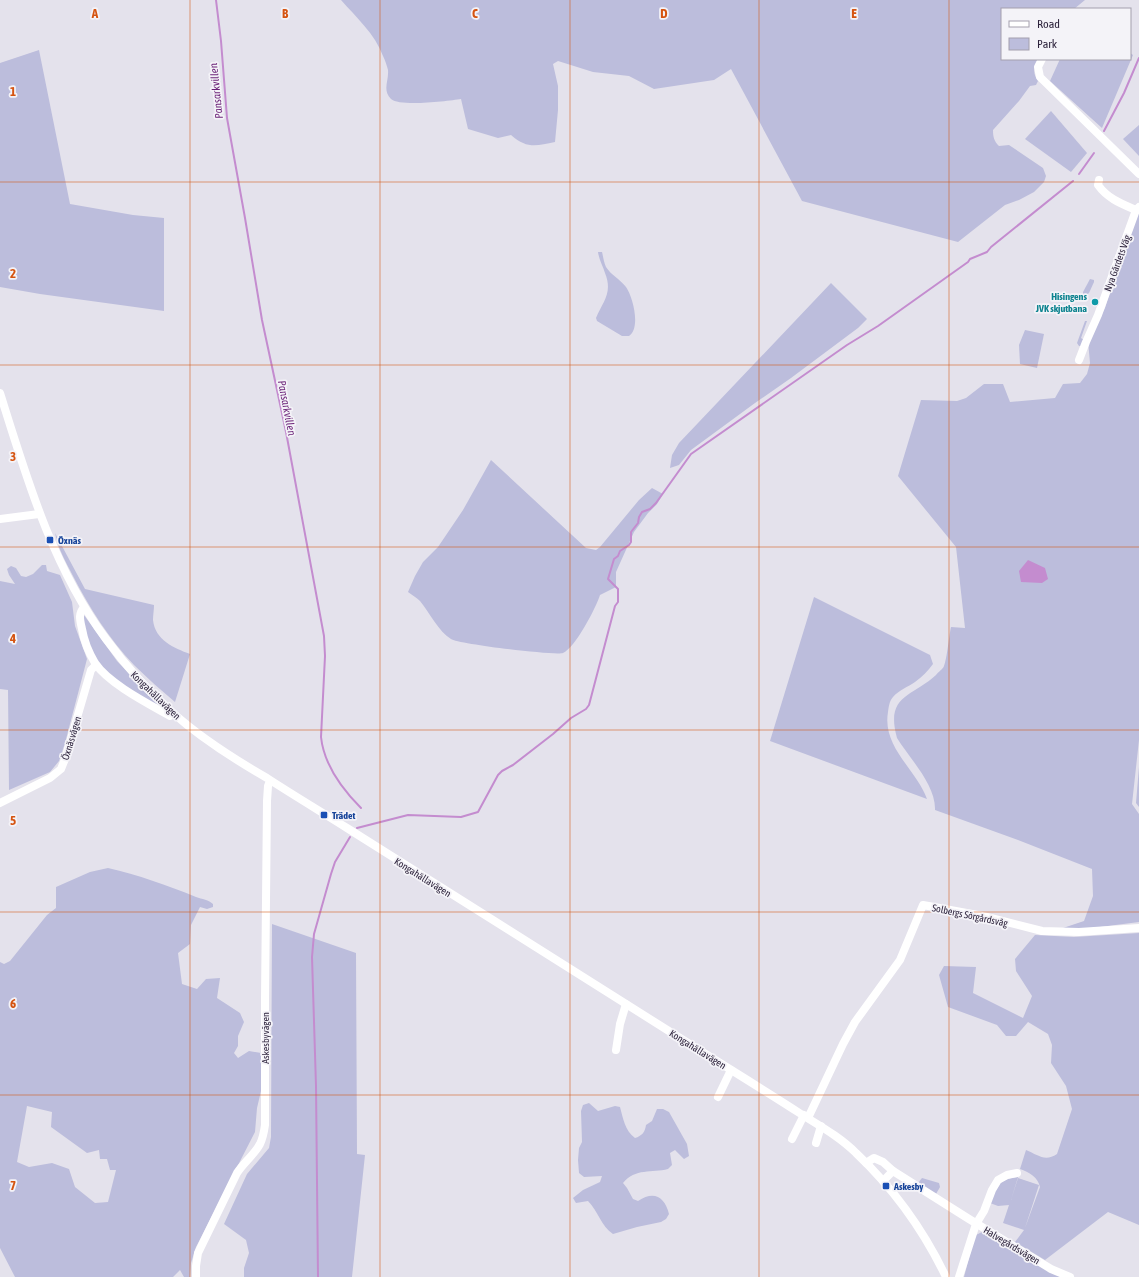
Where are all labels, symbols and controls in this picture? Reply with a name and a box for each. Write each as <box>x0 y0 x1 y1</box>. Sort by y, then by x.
text: A <box>91 6 99 21</box>
text: B <box>282 6 289 21</box>
text: C <box>472 6 478 21</box>
text: D <box>660 6 668 21</box>
text: E <box>851 6 857 21</box>
legend <box>1001 8 1131 60</box>
text: Road <box>1037 17 1060 31</box>
text: Park <box>1037 37 1058 51</box>
water label: Pansarkvillen <box>207 62 225 119</box>
text: 1 <box>10 84 16 99</box>
street label: Nya Gärdets Väg <box>1102 233 1133 293</box>
text: 2 <box>10 266 16 281</box>
place label: Hisingens JVK skjutbana <box>1035 291 1087 314</box>
marker: Hisingens JVK skjutbana <box>1090 297 1100 307</box>
water label: Pansarkvillen <box>276 379 298 437</box>
text: 3 <box>10 449 16 464</box>
marker: Öxnäs <box>45 535 55 545</box>
place label: Öxnäs <box>58 535 81 546</box>
text: 4 <box>9 631 16 646</box>
street label: Kongahällavägen <box>129 669 183 722</box>
street label: Öxnäsvägen <box>60 715 83 761</box>
marker: Trädet <box>319 810 329 820</box>
place label: Trädet <box>332 810 355 821</box>
text: 5 <box>10 813 16 828</box>
street label: Kongahällavägen <box>392 856 453 899</box>
street label: Solbergs Sörgårdsväg <box>931 902 1009 929</box>
text: 6 <box>10 996 16 1011</box>
street label: Askesbyvägen <box>260 1012 271 1064</box>
street label: Kongahällavägen <box>667 1028 728 1071</box>
text: 7 <box>10 1178 16 1193</box>
marker: Askesby <box>881 1181 891 1191</box>
place label: Askesby <box>893 1181 924 1192</box>
street label: Halvegårdsvägen <box>982 1224 1042 1267</box>

